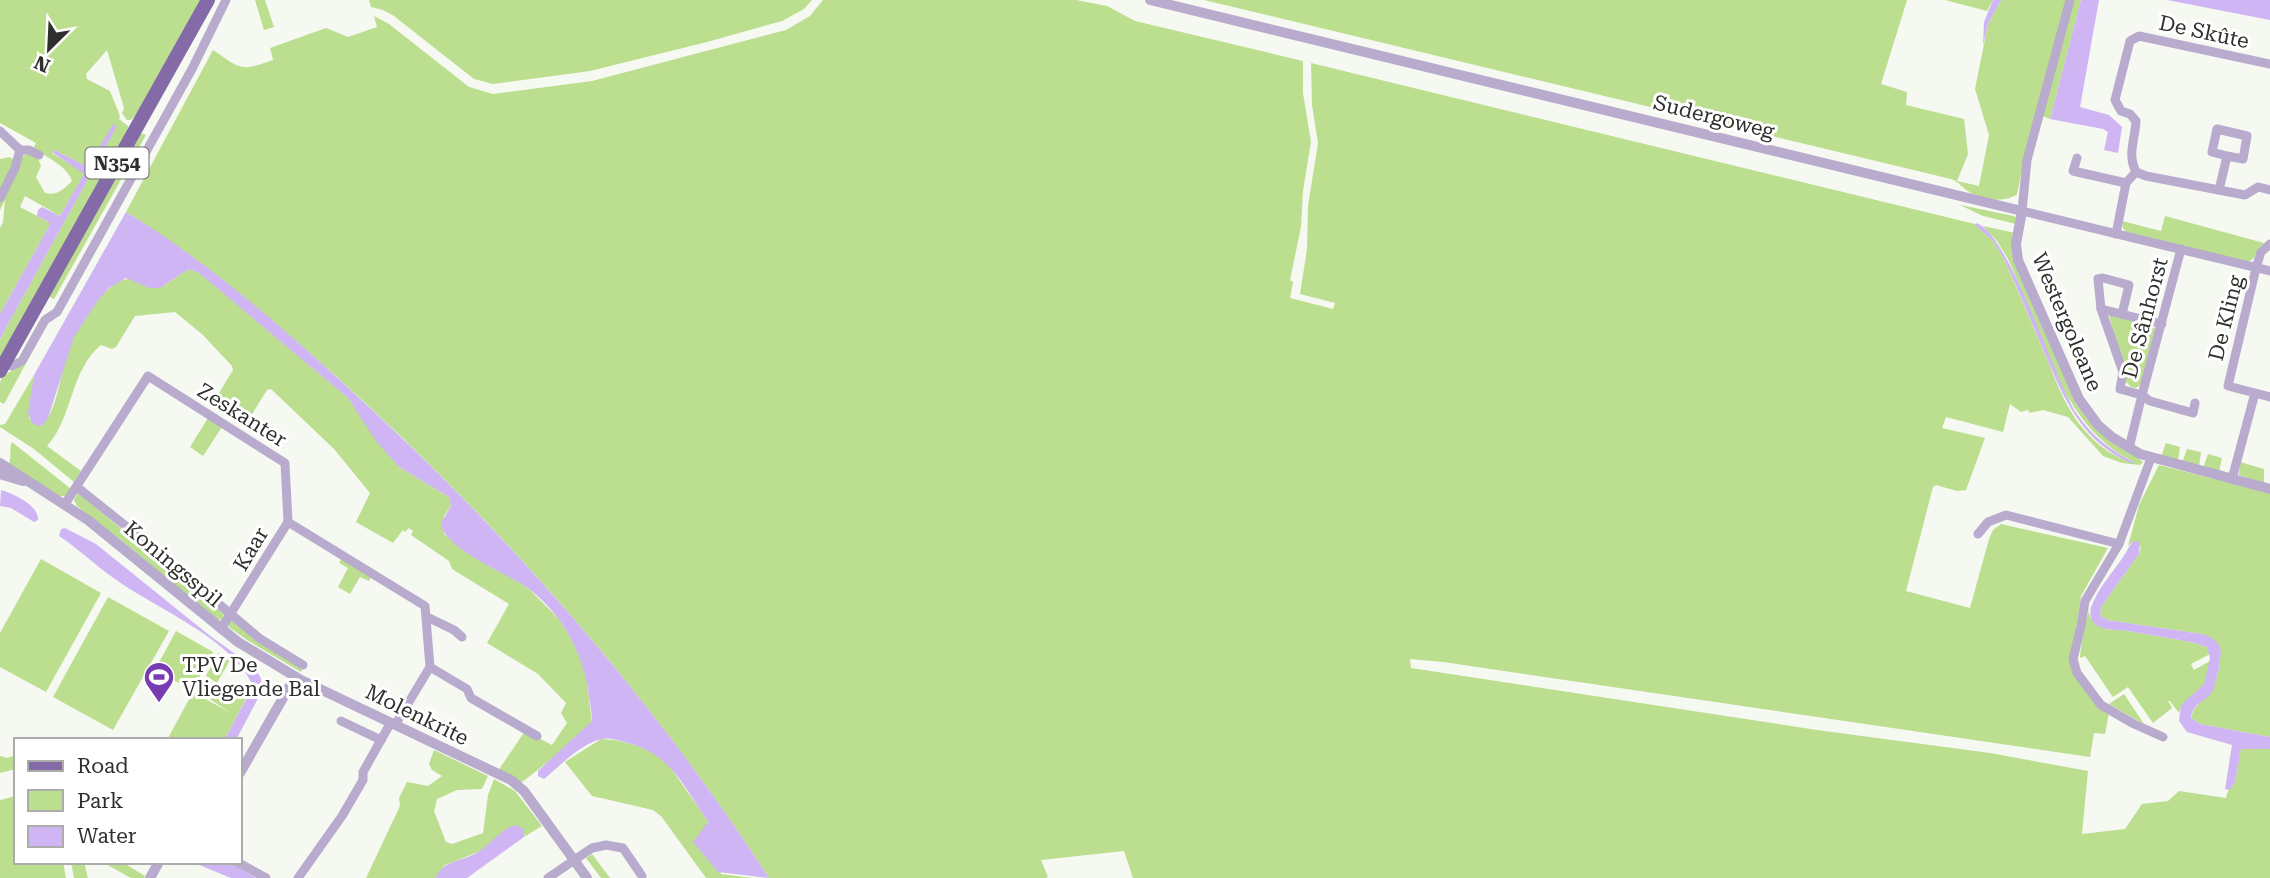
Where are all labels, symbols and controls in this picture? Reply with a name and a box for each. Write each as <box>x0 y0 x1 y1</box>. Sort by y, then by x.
street label: De Skûte <box>2157 11 2251 53</box>
north arrow <box>14 14 84 84</box>
text: N <box>31 50 54 78</box>
street label: Sudergoweg <box>1651 90 1777 144</box>
road number: N354 <box>86 148 148 178</box>
street label: Westergoleane <box>2027 249 2107 395</box>
street label: De Sânhorst <box>2117 255 2173 381</box>
street label: De Kling <box>2204 273 2248 363</box>
street label: Zeskanter <box>193 378 291 452</box>
street label: Koningsspil <box>119 516 227 612</box>
street label: Kaar <box>229 523 273 575</box>
place label: TPV De Vliegende Bal <box>182 653 321 701</box>
sports icon: TPV De Vliegende Bal <box>142 660 176 704</box>
street label: Molenkrite <box>362 680 472 750</box>
legend <box>14 738 242 864</box>
text: Road <box>77 754 129 778</box>
text: Park <box>77 789 123 813</box>
text: Water <box>77 824 137 848</box>

